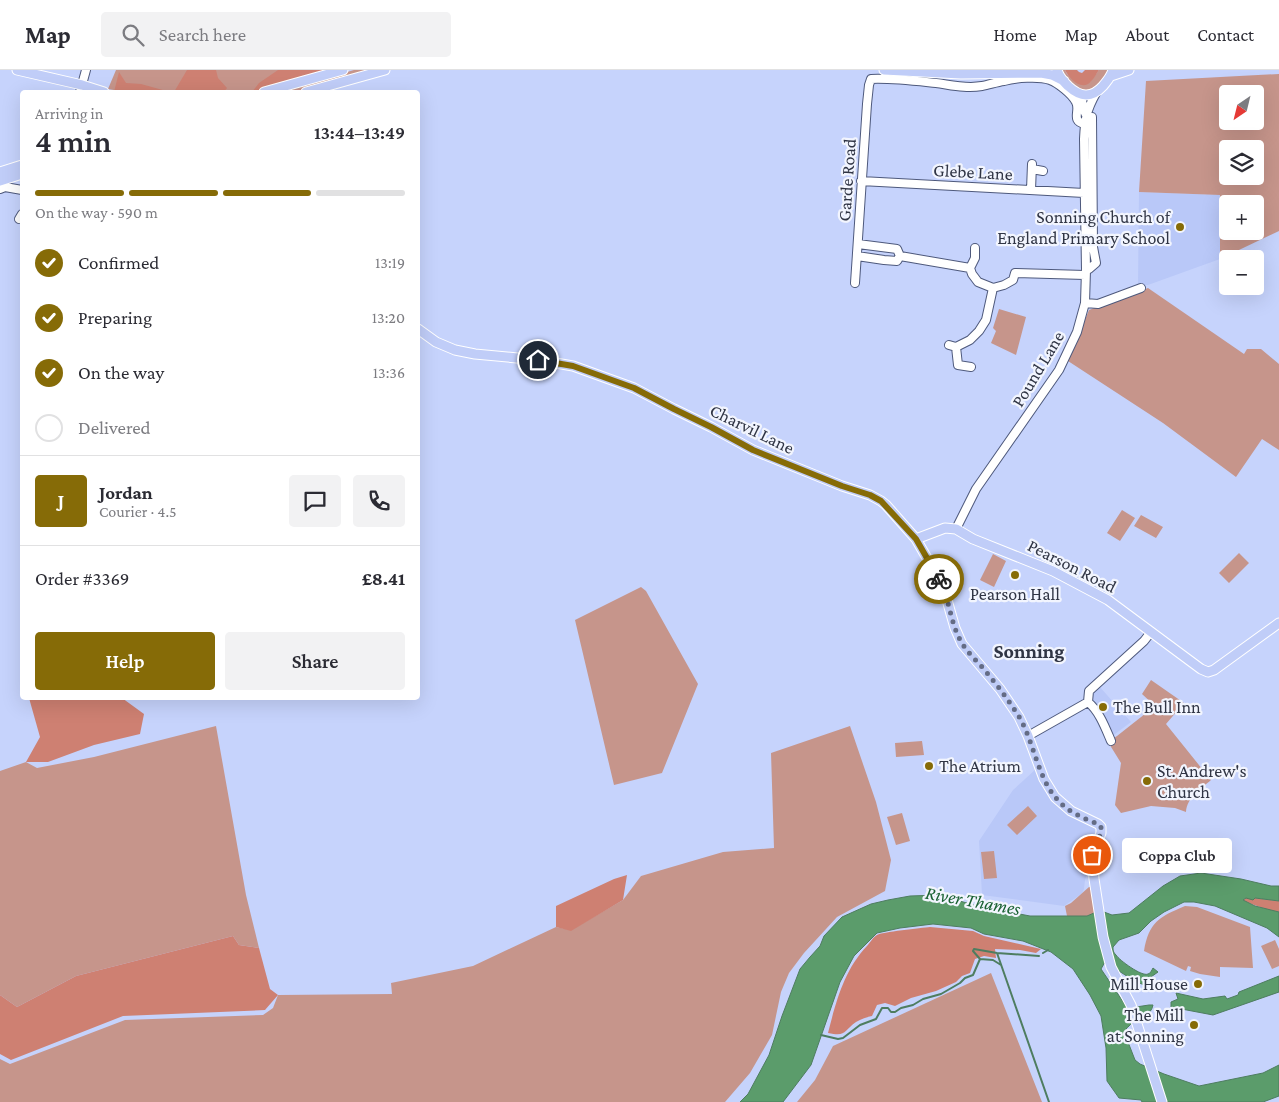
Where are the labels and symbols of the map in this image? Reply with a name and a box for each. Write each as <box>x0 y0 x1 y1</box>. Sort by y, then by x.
north arrow <box>1219 85 1264 130</box>
street label: Garde Road <box>834 137 860 222</box>
street label: Glebe Lane <box>933 160 1013 184</box>
place label: Sonning Church of England Primary School <box>997 207 1172 248</box>
marker: Sonning Church of England Primary School <box>1174 221 1186 233</box>
street label: Pound Lane <box>1008 328 1068 410</box>
pin <box>517 339 559 381</box>
street label: Charvil Lane <box>707 400 797 458</box>
street label: Pearson Road <box>1024 535 1120 597</box>
courier <box>914 554 964 604</box>
marker: Pearson Hall <box>1009 569 1021 581</box>
place label: Pearson Hall <box>970 584 1060 604</box>
district label: Sonning <box>994 640 1064 662</box>
place label: The Bull Inn <box>1113 697 1201 717</box>
marker: The Bull Inn <box>1097 701 1109 713</box>
place label: The Atrium <box>939 756 1021 776</box>
marker: The Atrium <box>923 760 935 772</box>
place label: St. Andrew's Church <box>1157 761 1247 802</box>
marker: St. Andrew's Church <box>1141 775 1153 787</box>
pin <box>1071 834 1113 876</box>
callout: Coppa Club <box>1122 838 1232 872</box>
water label: River Thames <box>924 882 1022 919</box>
place label: Mill House <box>1110 974 1188 994</box>
marker: Mill House <box>1192 978 1204 990</box>
place label: The Mill at Sonning <box>1107 1005 1184 1046</box>
marker: The Mill at Sonning <box>1188 1019 1200 1031</box>

